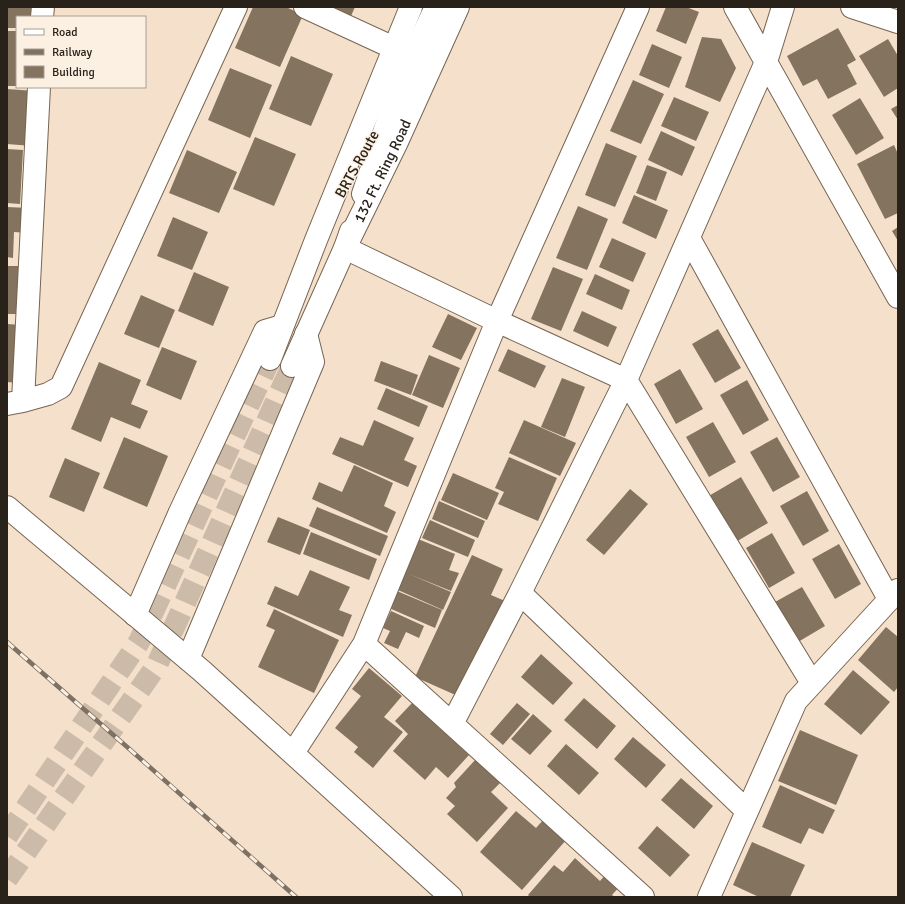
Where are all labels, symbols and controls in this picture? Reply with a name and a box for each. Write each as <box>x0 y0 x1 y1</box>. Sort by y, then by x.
legend <box>16 16 146 88</box>
text: Road <box>52 25 78 40</box>
text: Railway <box>52 45 92 60</box>
text: Building <box>52 65 95 80</box>
street label: 132 Ft. Ring Road <box>350 117 415 226</box>
street label: BRTS Route <box>331 127 383 201</box>

